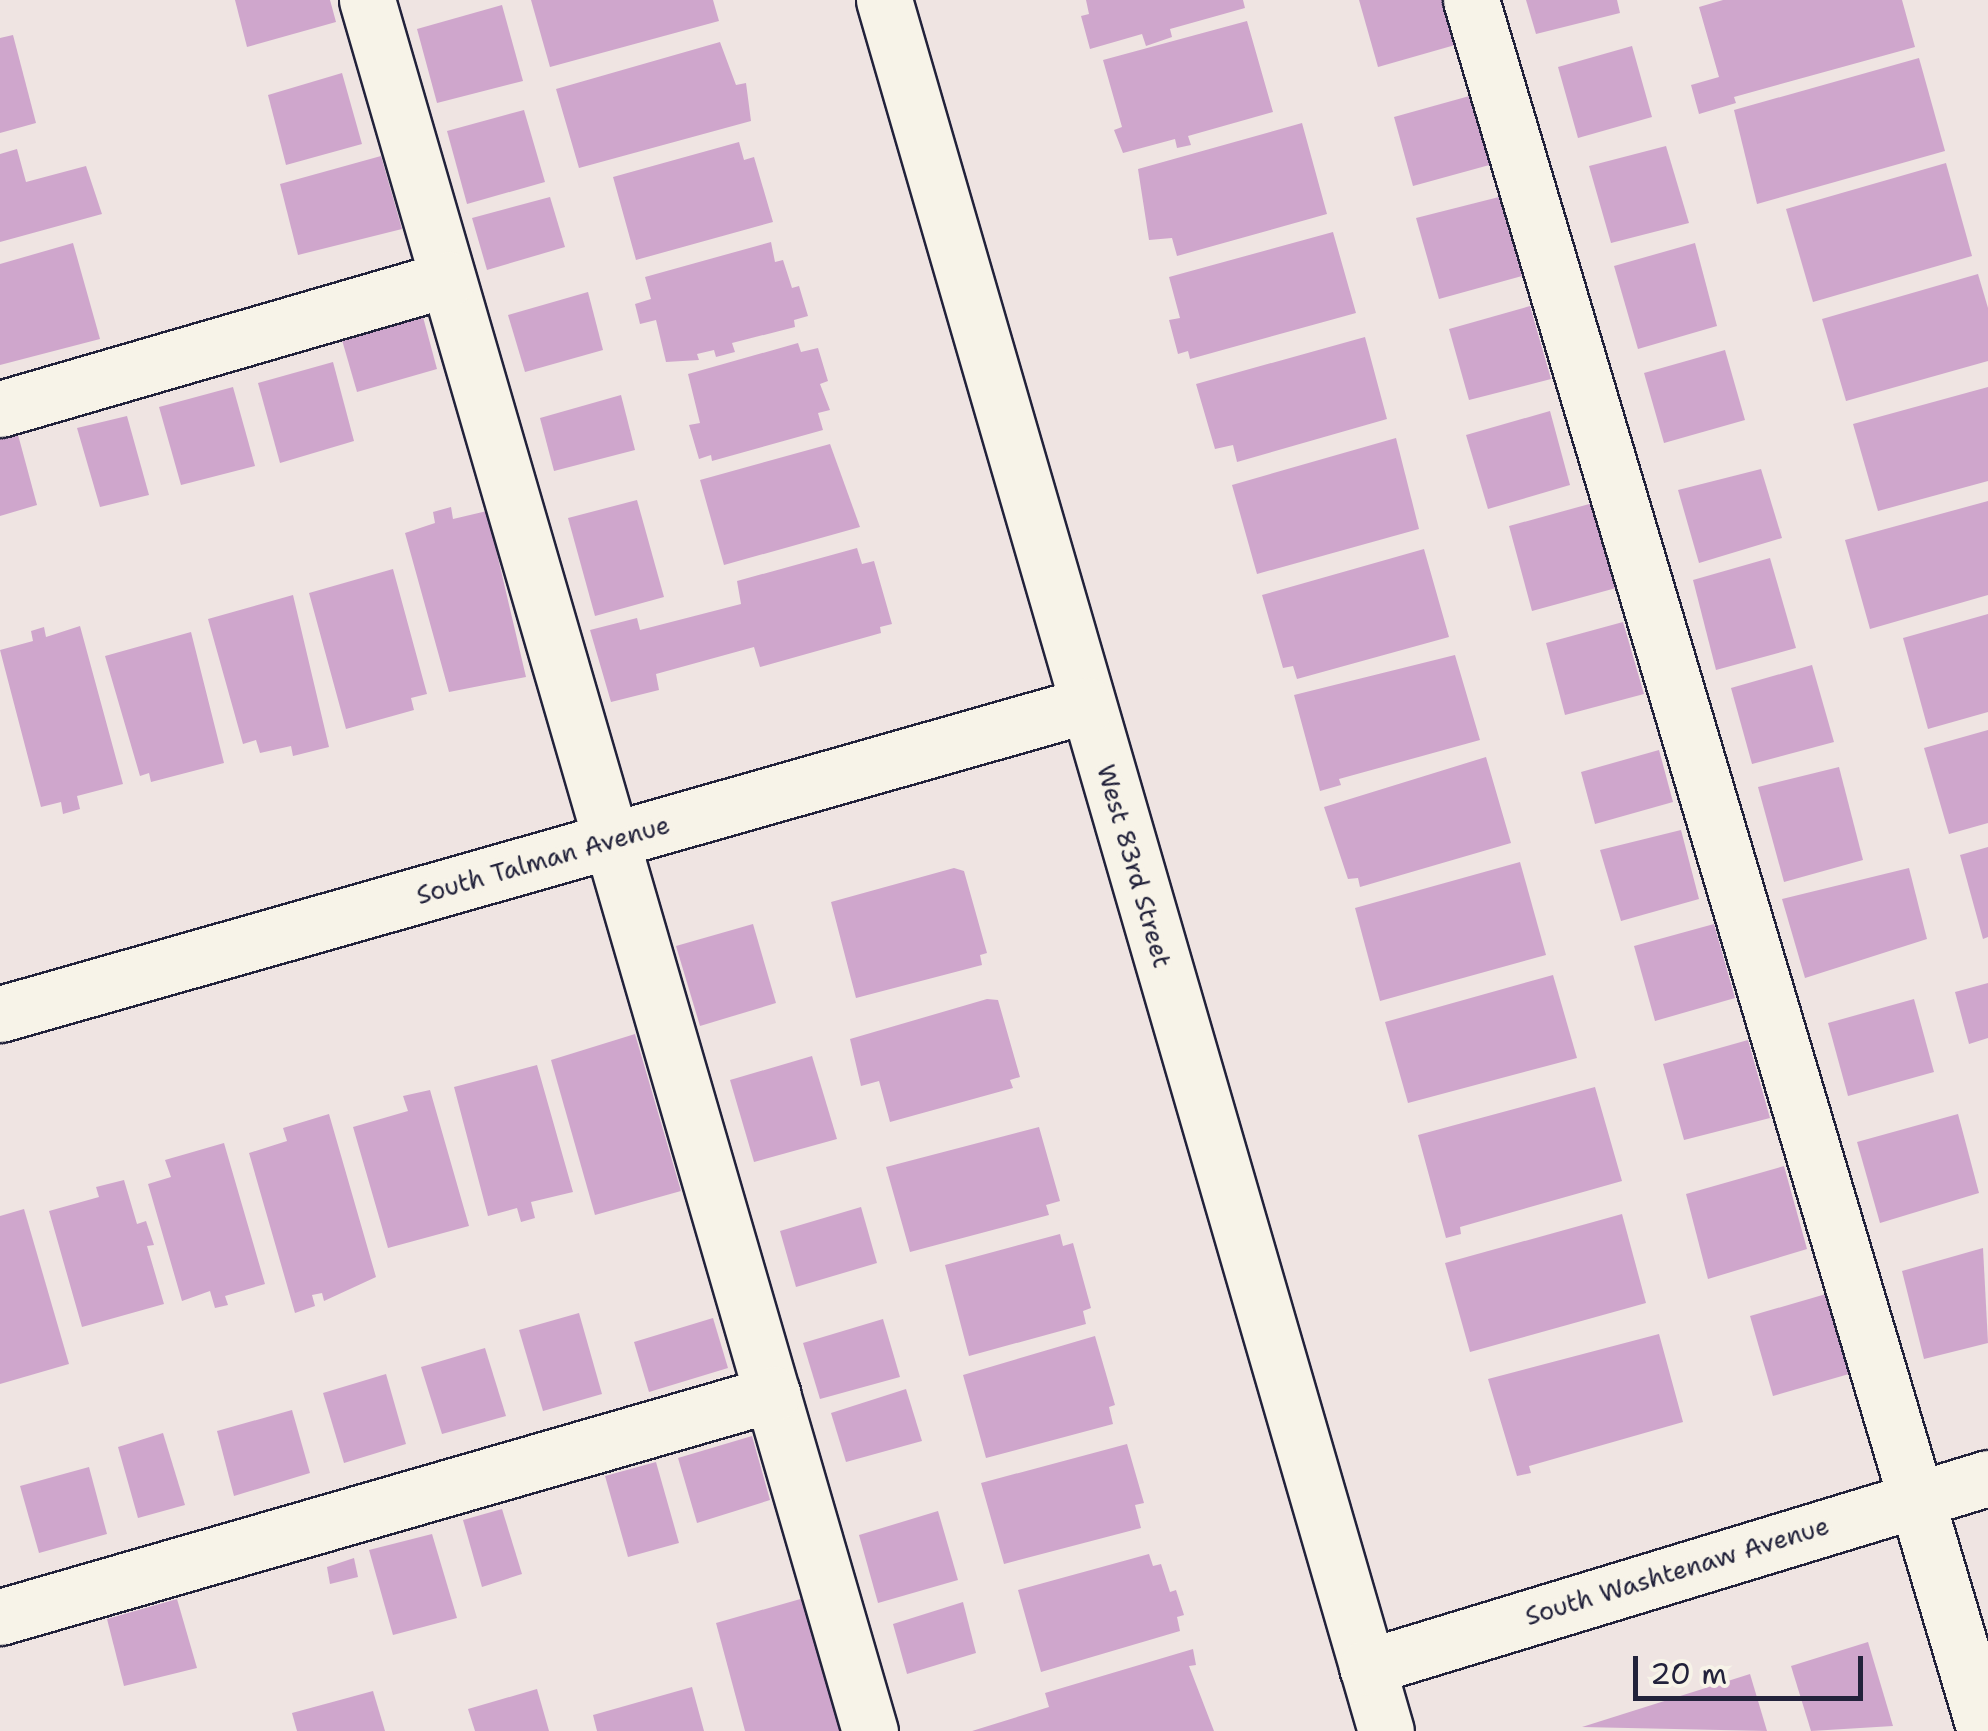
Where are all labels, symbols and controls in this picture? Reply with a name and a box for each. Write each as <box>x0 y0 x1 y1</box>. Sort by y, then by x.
street label: West 83rd Street <box>1091 761 1177 971</box>
street label: South Talman Avenue <box>413 809 673 911</box>
street label: South Washtenaw Avenue <box>1521 1510 1833 1632</box>
scale bar <box>1638 1636 1868 1698</box>
text: 20 m <box>1650 1653 1727 1694</box>

